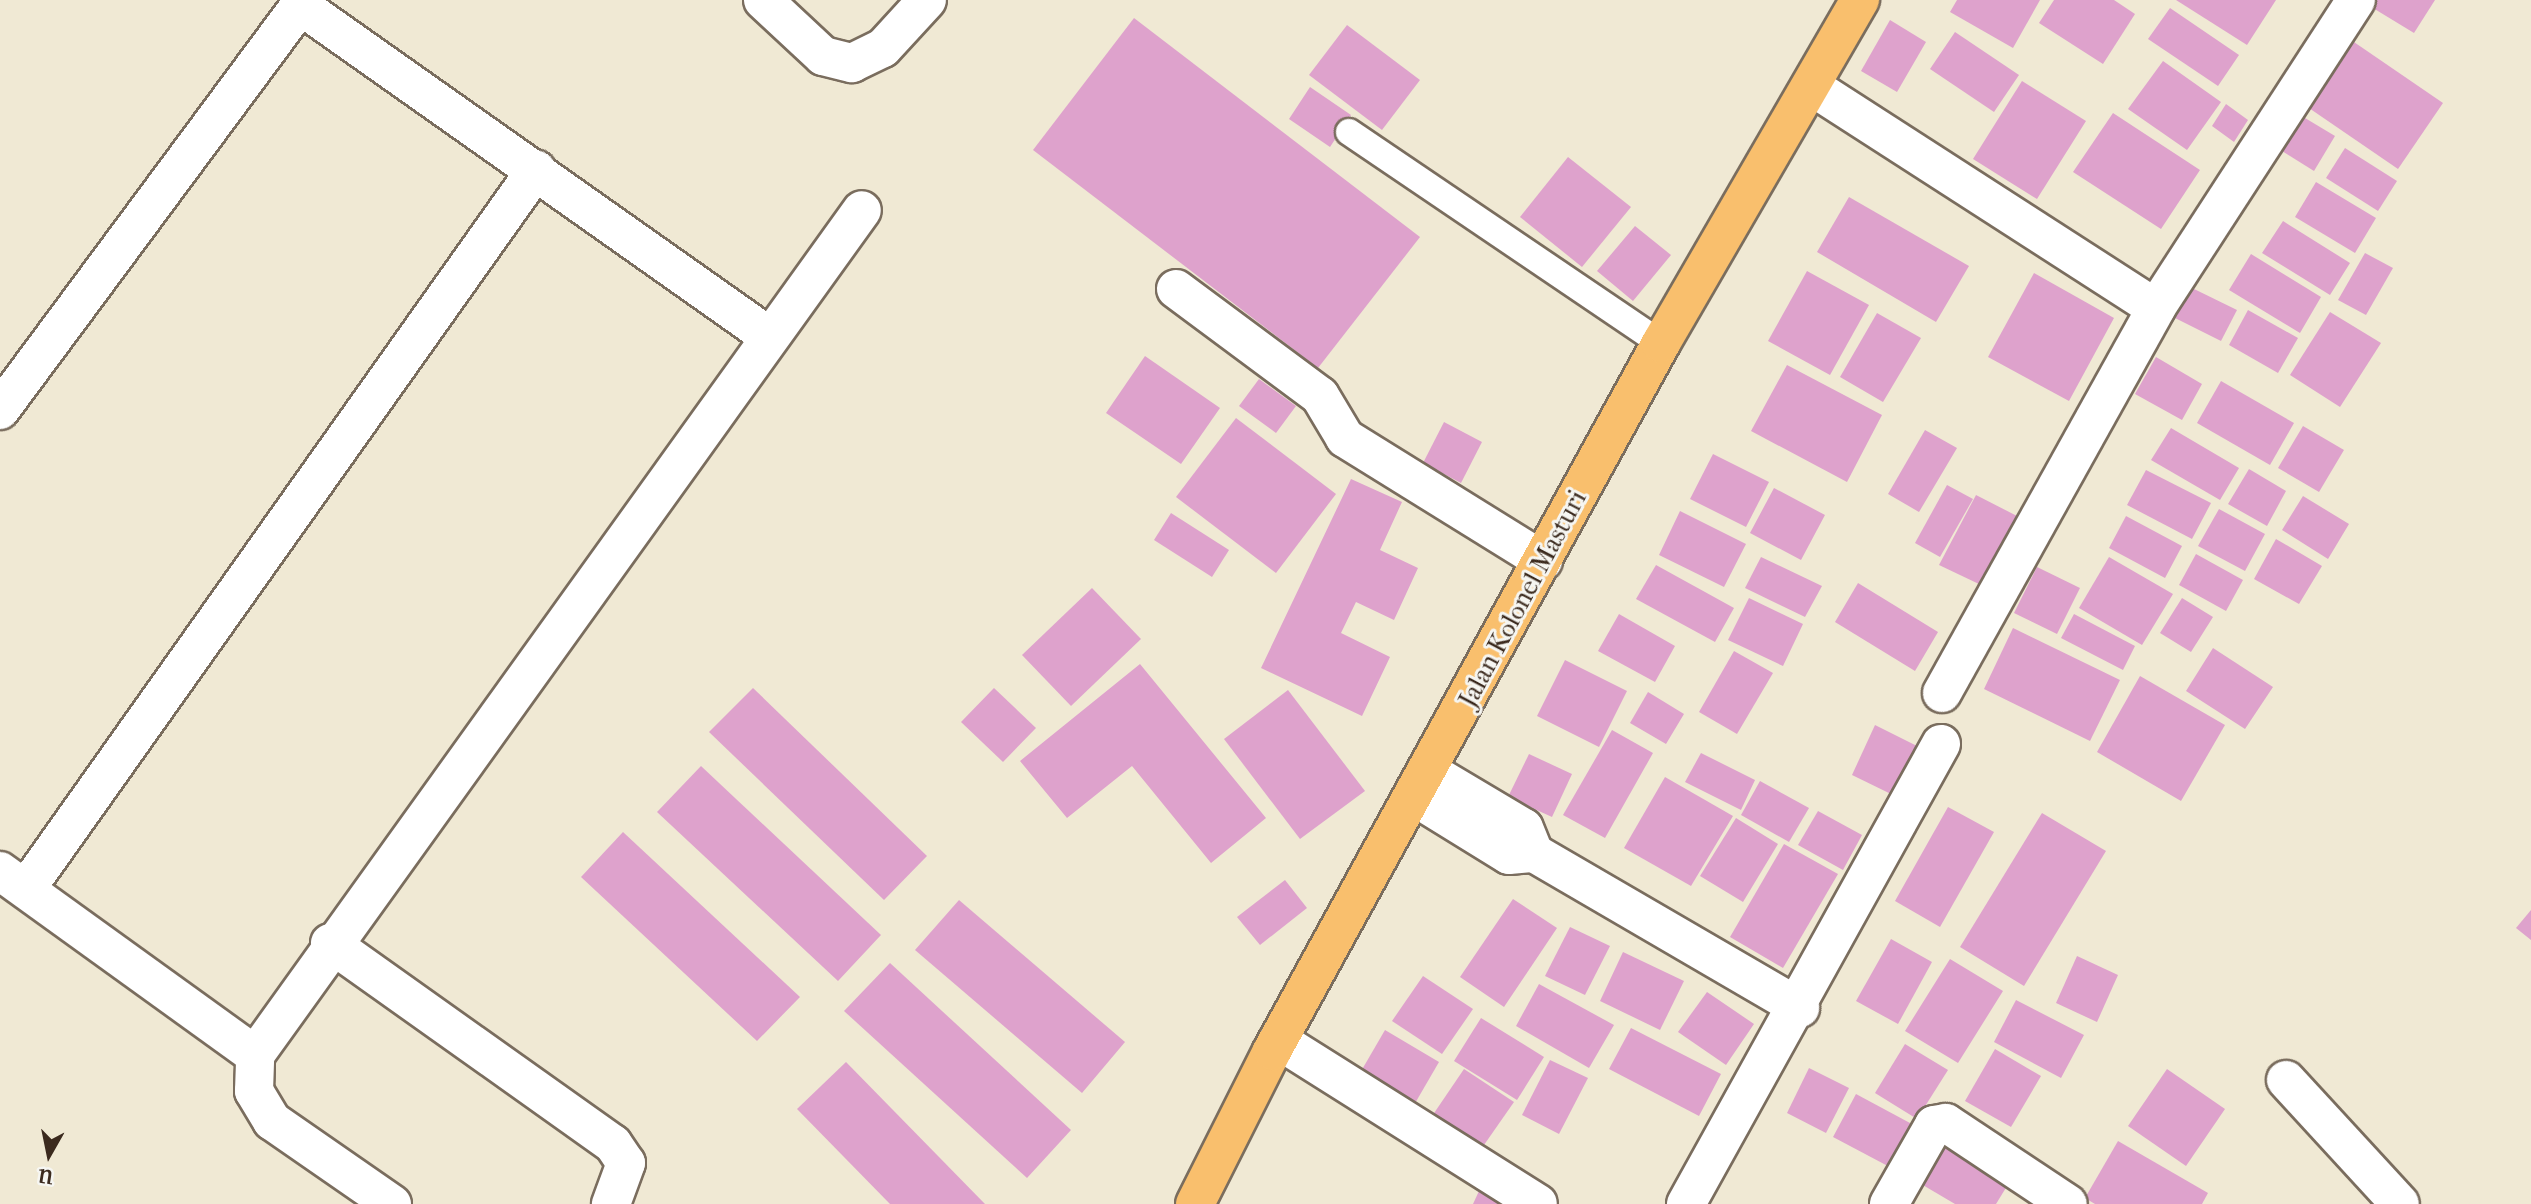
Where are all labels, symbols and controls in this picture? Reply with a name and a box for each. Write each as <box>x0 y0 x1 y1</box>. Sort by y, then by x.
street label: Jalan Kolonel Masturi <box>1453 485 1593 713</box>
north arrow <box>14 1120 84 1190</box>
text: U <box>37 1164 55 1188</box>

